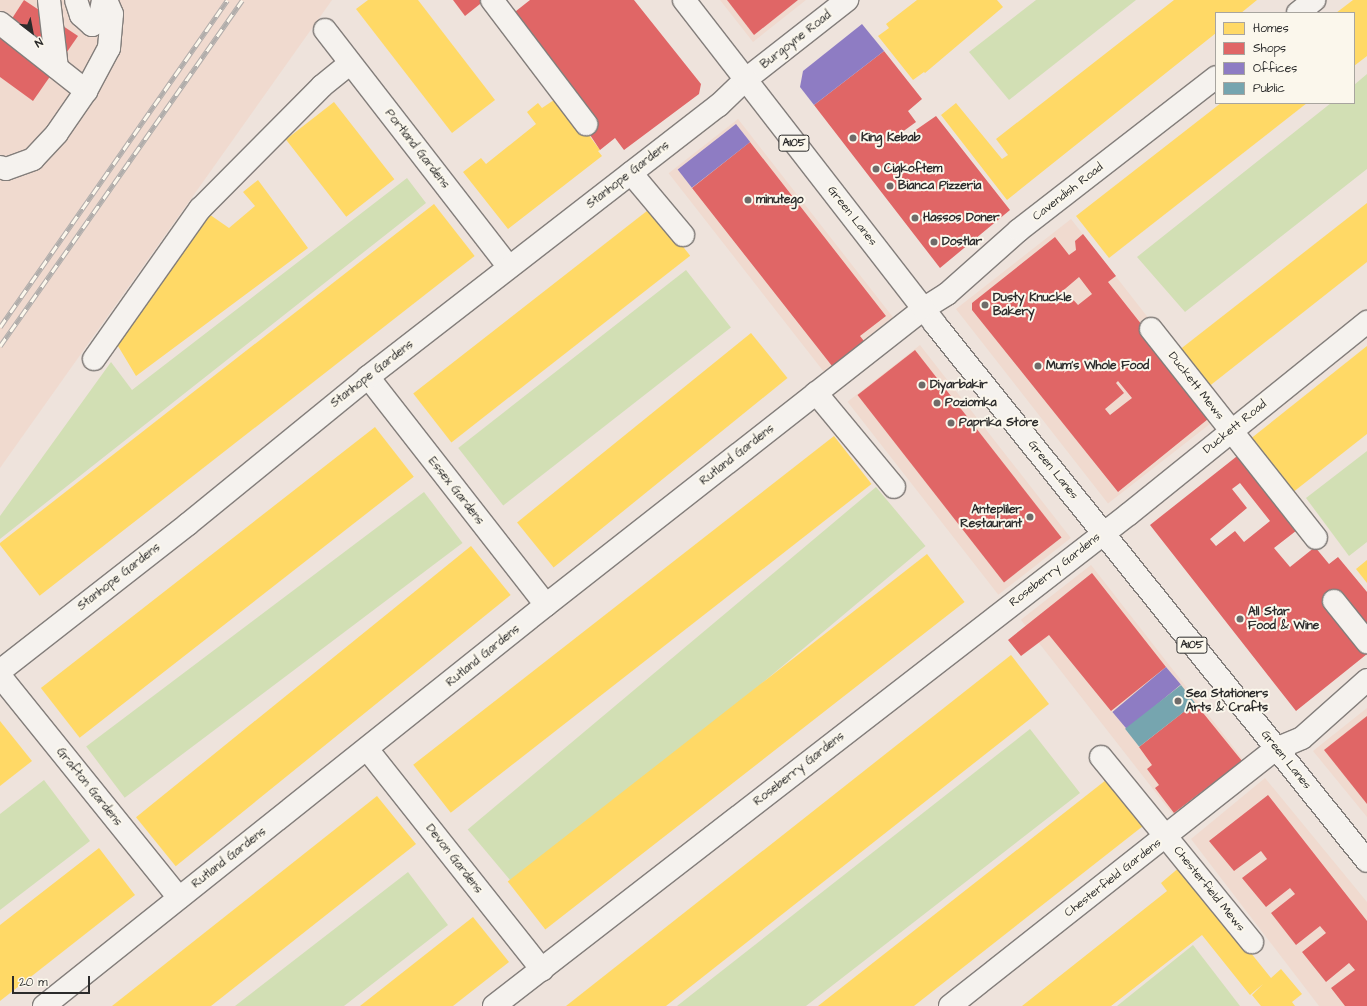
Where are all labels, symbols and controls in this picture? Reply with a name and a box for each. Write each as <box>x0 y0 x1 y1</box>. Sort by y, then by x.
street label: Burgoyne Road <box>758 8 834 72</box>
north arrow <box>12 12 52 52</box>
legend <box>1215 12 1355 104</box>
text: Homes <box>1253 20 1289 37</box>
text: N <box>32 34 46 51</box>
text: Shops <box>1253 40 1286 57</box>
text: Offices <box>1253 60 1297 77</box>
text: Public <box>1253 80 1285 97</box>
street label: Portland Gardens <box>382 107 452 191</box>
place label: King Kebab <box>861 131 920 145</box>
marker: King Kebab <box>848 133 858 143</box>
road number: A105 <box>778 134 810 152</box>
street label: Stanhope Gardens <box>584 138 672 212</box>
street label: Cavendish Road <box>1030 160 1106 224</box>
place label: Cigkoftem <box>884 162 942 176</box>
marker: Cigkoftem <box>871 164 881 174</box>
place label: Bianca Pizzeria <box>898 179 981 193</box>
marker: Bianca Pizzeria <box>885 181 895 191</box>
street label: Green Lanes <box>824 183 880 249</box>
place label: minutego <box>756 193 804 207</box>
marker: minutego <box>743 195 753 205</box>
place label: Hassos Doner <box>923 211 1000 225</box>
marker: Hassos Doner <box>910 213 920 223</box>
place label: Dostlar <box>942 235 982 249</box>
marker: Dostlar <box>929 237 939 247</box>
place label: Dusty Knuckle Bakery <box>993 291 1072 319</box>
marker: Dusty Knuckle Bakery <box>980 300 990 310</box>
street label: Stanhope Gardens <box>328 337 416 411</box>
street label: Duckett Mews <box>1165 349 1227 423</box>
place label: Mum's Whole Food <box>1046 359 1149 373</box>
marker: Mum's Whole Food <box>1033 361 1043 371</box>
place label: Diyarbakir <box>930 378 988 392</box>
marker: Diyarbakir <box>917 380 927 390</box>
place label: Poziomka <box>945 396 997 410</box>
street label: Duckett Road <box>1200 397 1270 457</box>
marker: Poziomka <box>932 398 942 408</box>
place label: Paprika Store <box>959 416 1039 430</box>
marker: Paprika Store <box>946 418 956 428</box>
street label: Rutland Gardens <box>697 422 777 488</box>
street label: Green Lanes <box>1025 438 1081 502</box>
street label: Essex Gardens <box>425 454 487 528</box>
place label: Antepliler Restaurant <box>960 503 1022 531</box>
marker: Antepliler Restaurant <box>1025 512 1035 522</box>
street label: Roseberry Gardens <box>1007 530 1103 610</box>
street label: Stanhope Gardens <box>75 540 163 614</box>
place label: All Star Food & Wine <box>1248 605 1319 633</box>
marker: All Star Food & Wine <box>1235 614 1245 624</box>
street label: Rutland Gardens <box>443 622 523 690</box>
road number: A105 <box>1176 636 1208 654</box>
place label: Sea Stationers Arts & Crafts <box>1186 687 1268 715</box>
marker: Sea Stationers Arts & Crafts <box>1173 696 1183 706</box>
street label: Green Lanes <box>1258 728 1314 792</box>
street label: Roseberry Gardens <box>751 729 847 809</box>
street label: Grafton Gardens <box>53 745 125 829</box>
street label: Devon Gardens <box>423 822 485 896</box>
street label: Rutland Gardens <box>189 825 269 891</box>
street label: Chesterfield Gardens <box>1062 836 1164 920</box>
street label: Chesterfield Mews <box>1170 844 1248 934</box>
scale bar <box>14 968 92 994</box>
text: 20 m <box>19 974 48 991</box>

